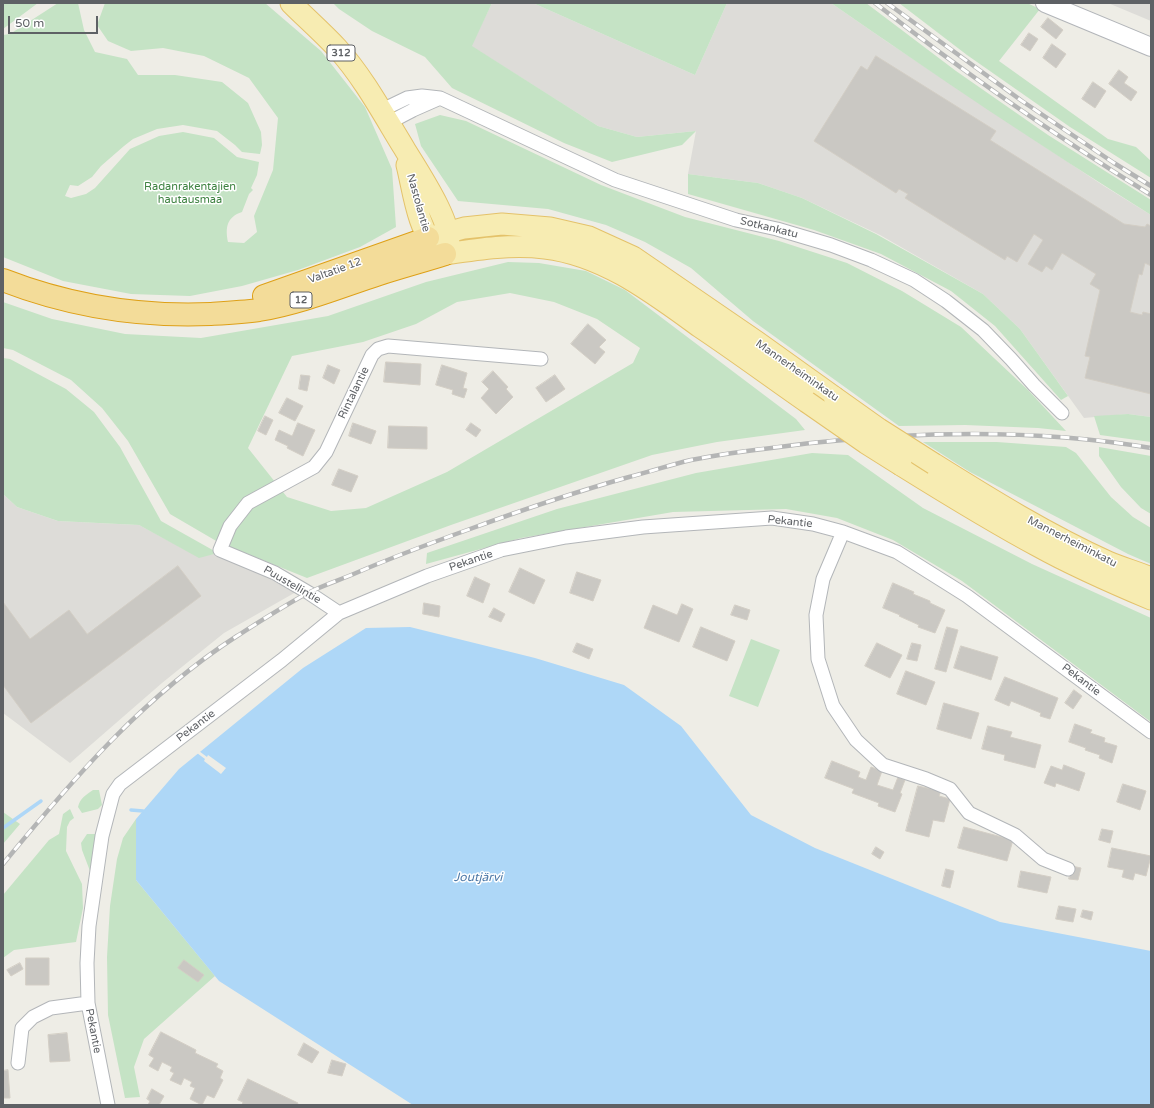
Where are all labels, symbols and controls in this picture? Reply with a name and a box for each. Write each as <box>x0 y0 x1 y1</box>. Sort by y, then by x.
scale bar <box>10 8 100 34</box>
text: 50 m <box>15 16 44 30</box>
road number: 312 <box>327 45 355 61</box>
street label: Nastolantie <box>403 172 433 234</box>
park label: Radanrakentajien hautausmaa <box>144 180 236 206</box>
street label: Sotkankatu <box>739 214 799 242</box>
street label: Valtatie 12 <box>306 255 364 287</box>
road number: 12 <box>290 292 312 308</box>
street label: Mannerheiminkatu <box>753 337 841 405</box>
street label: Rintalantie <box>336 365 372 421</box>
street label: Pekantie <box>767 513 813 531</box>
street label: Mannerheiminkatu <box>1025 514 1119 570</box>
street label: Pekantie <box>447 547 495 575</box>
street label: Puustellintie <box>261 563 323 607</box>
street label: Pekantie <box>1059 661 1103 699</box>
street label: Pekantie <box>174 707 218 745</box>
water label: Joutjärvi <box>454 871 502 885</box>
street label: Pekantie <box>82 1008 104 1054</box>

